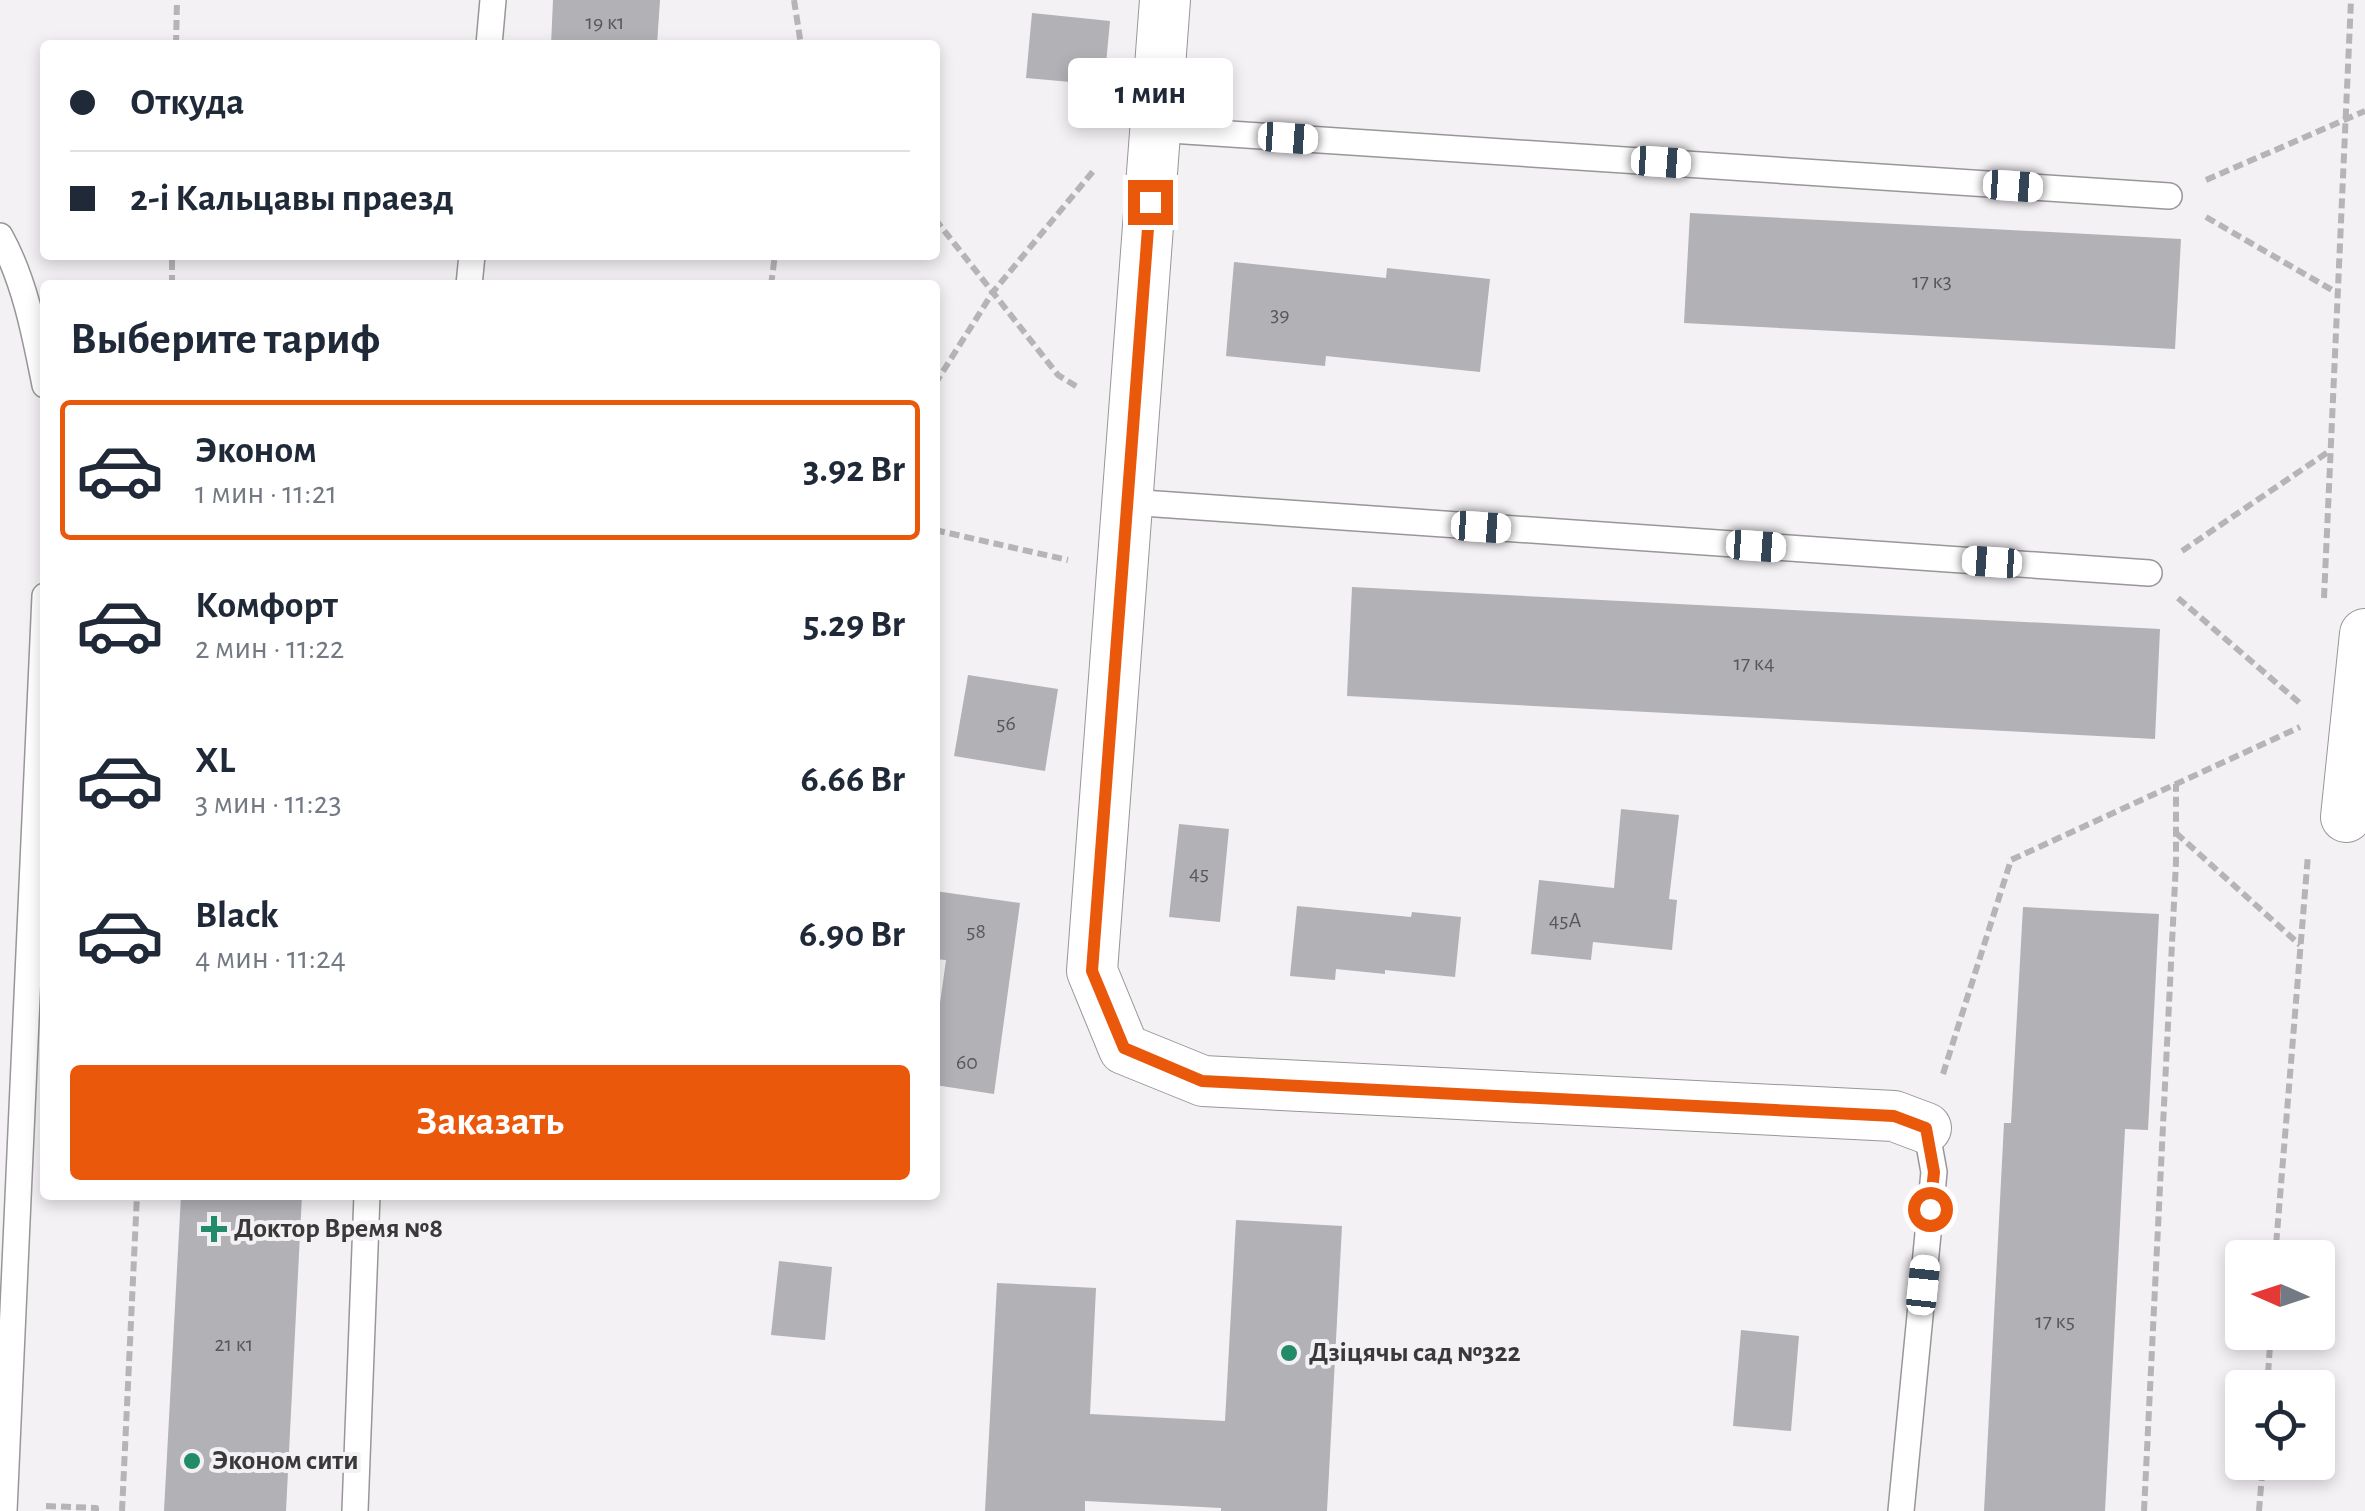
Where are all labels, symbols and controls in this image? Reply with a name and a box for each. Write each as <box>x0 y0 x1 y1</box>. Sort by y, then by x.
house number: 19 к1 <box>585 11 625 33</box>
callout: 1 мин <box>1068 57 1232 127</box>
text: 1 мин <box>1115 77 1186 109</box>
text: Откуда <box>130 84 244 122</box>
car <box>1257 121 1319 155</box>
car <box>1630 145 1692 179</box>
car <box>1982 169 2044 203</box>
text: 2-і Кальцавы праезд <box>130 180 454 218</box>
route end <box>1128 180 1173 225</box>
house number: 17 к3 <box>1912 270 1952 292</box>
house number: 39 <box>1270 303 1290 325</box>
text: Выберите тариф <box>70 317 380 362</box>
icon: car <box>75 425 165 515</box>
text: Эконом <box>195 432 317 470</box>
text: 3.92 Br <box>803 451 905 489</box>
text: 1 мин · 11:21 <box>195 477 337 509</box>
car <box>1450 510 1512 544</box>
car <box>1725 529 1787 563</box>
car <box>1961 545 2023 579</box>
icon: car <box>75 580 165 670</box>
text: Комфорт <box>195 587 338 625</box>
text: 5.29 Br <box>803 606 905 644</box>
text: 2 мин · 11:22 <box>195 632 344 664</box>
house number: 17 к4 <box>1733 652 1775 674</box>
house number: 56 <box>996 712 1016 734</box>
icon: car <box>75 735 165 825</box>
text: XL <box>195 742 235 780</box>
text: 6.66 Br <box>800 761 905 799</box>
text: 3 мин · 11:23 <box>195 787 342 819</box>
house number: 45 <box>1189 862 1209 884</box>
icon: car <box>75 890 165 980</box>
text: Black <box>195 897 279 935</box>
house number: 45А <box>1549 909 1581 931</box>
text: 6.90 Br <box>799 916 905 954</box>
house number: 58 <box>966 920 986 942</box>
text: 4 мин · 11:24 <box>195 942 346 974</box>
house number: 60 <box>956 1051 978 1073</box>
button: Заказать <box>70 1065 910 1180</box>
route start <box>1908 1187 1953 1232</box>
place label: Доктор Время №8 <box>234 1215 443 1243</box>
marker: Доктор Время №8 <box>203 1218 225 1240</box>
north arrow <box>2225 1240 2335 1350</box>
map controls <box>2225 1240 2335 1480</box>
car <box>1905 1254 1941 1316</box>
house number: 17 к5 <box>2035 1310 2075 1332</box>
house number: 21 к1 <box>215 1333 253 1355</box>
place label: Дзіцячы сад №322 <box>1309 1339 1521 1367</box>
marker: Дзіцячы сад №322 <box>1278 1342 1300 1364</box>
button: locate <box>2225 1370 2335 1480</box>
place label: Эконом сити <box>212 1447 359 1475</box>
marker: Эконом сити <box>181 1450 203 1472</box>

